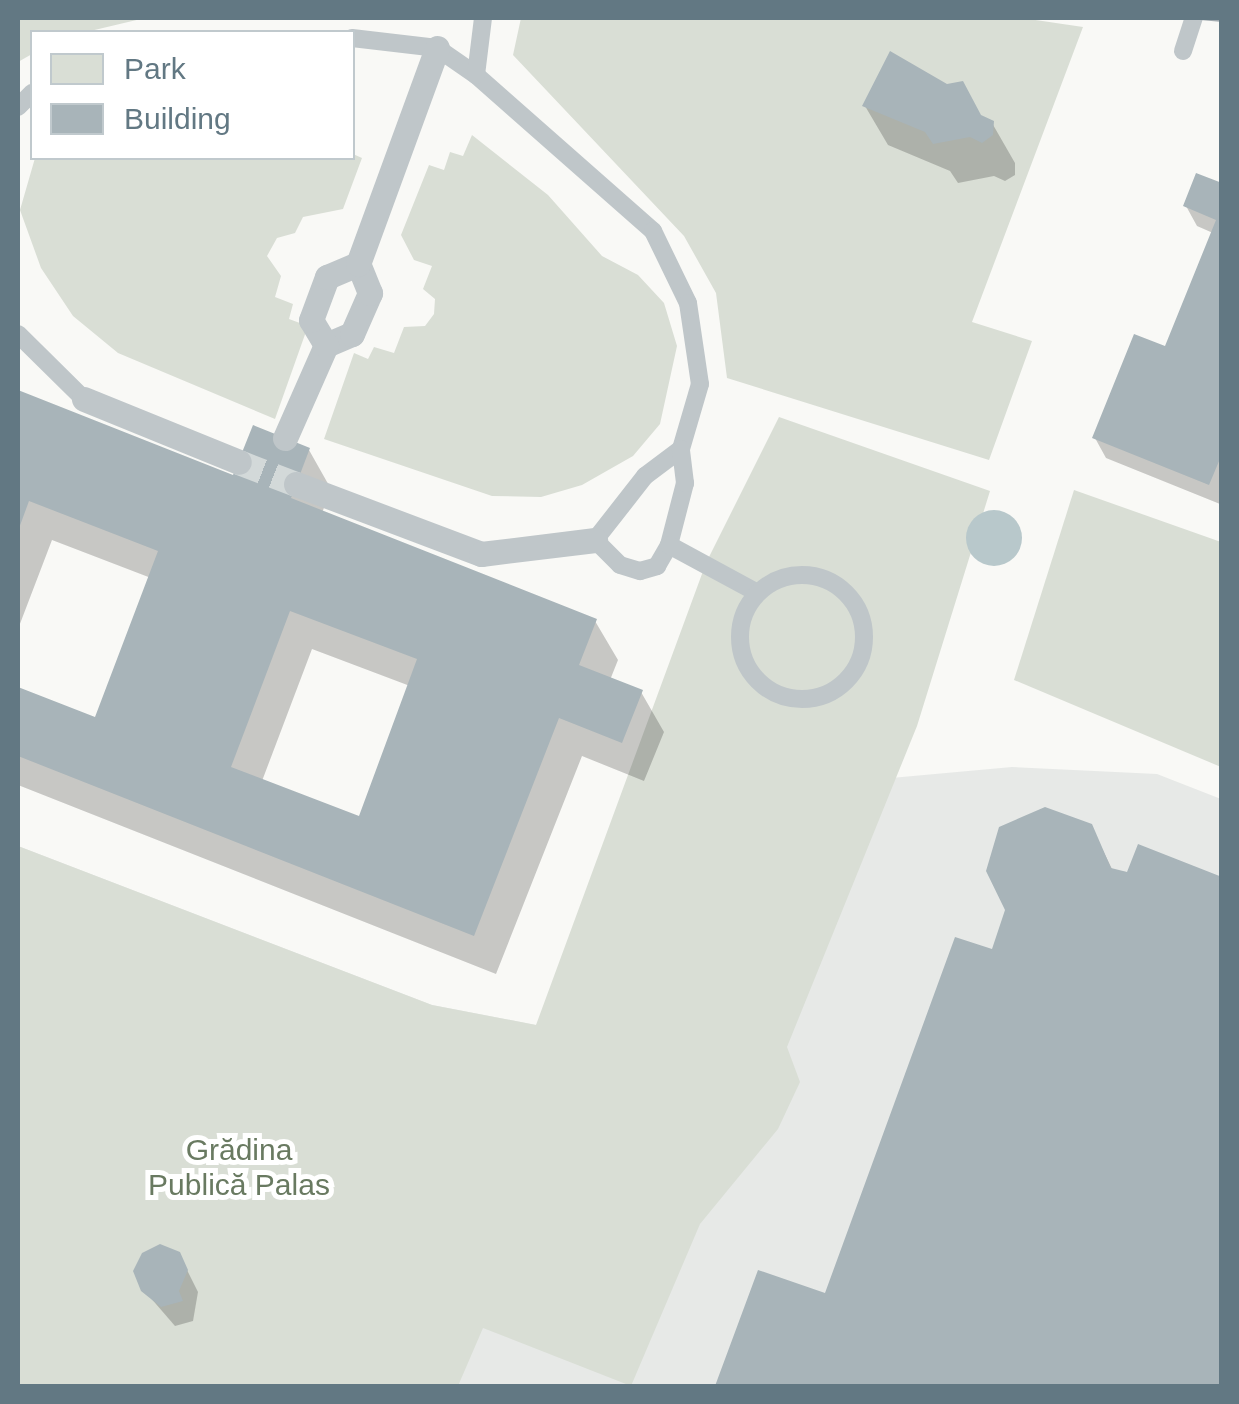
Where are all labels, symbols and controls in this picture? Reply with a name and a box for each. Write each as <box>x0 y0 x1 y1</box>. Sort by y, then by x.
legend <box>30 30 355 160</box>
text: Park <box>124 52 186 85</box>
text: Building <box>124 102 231 135</box>
park label: Grădina Publică Palas <box>148 1132 330 1202</box>

